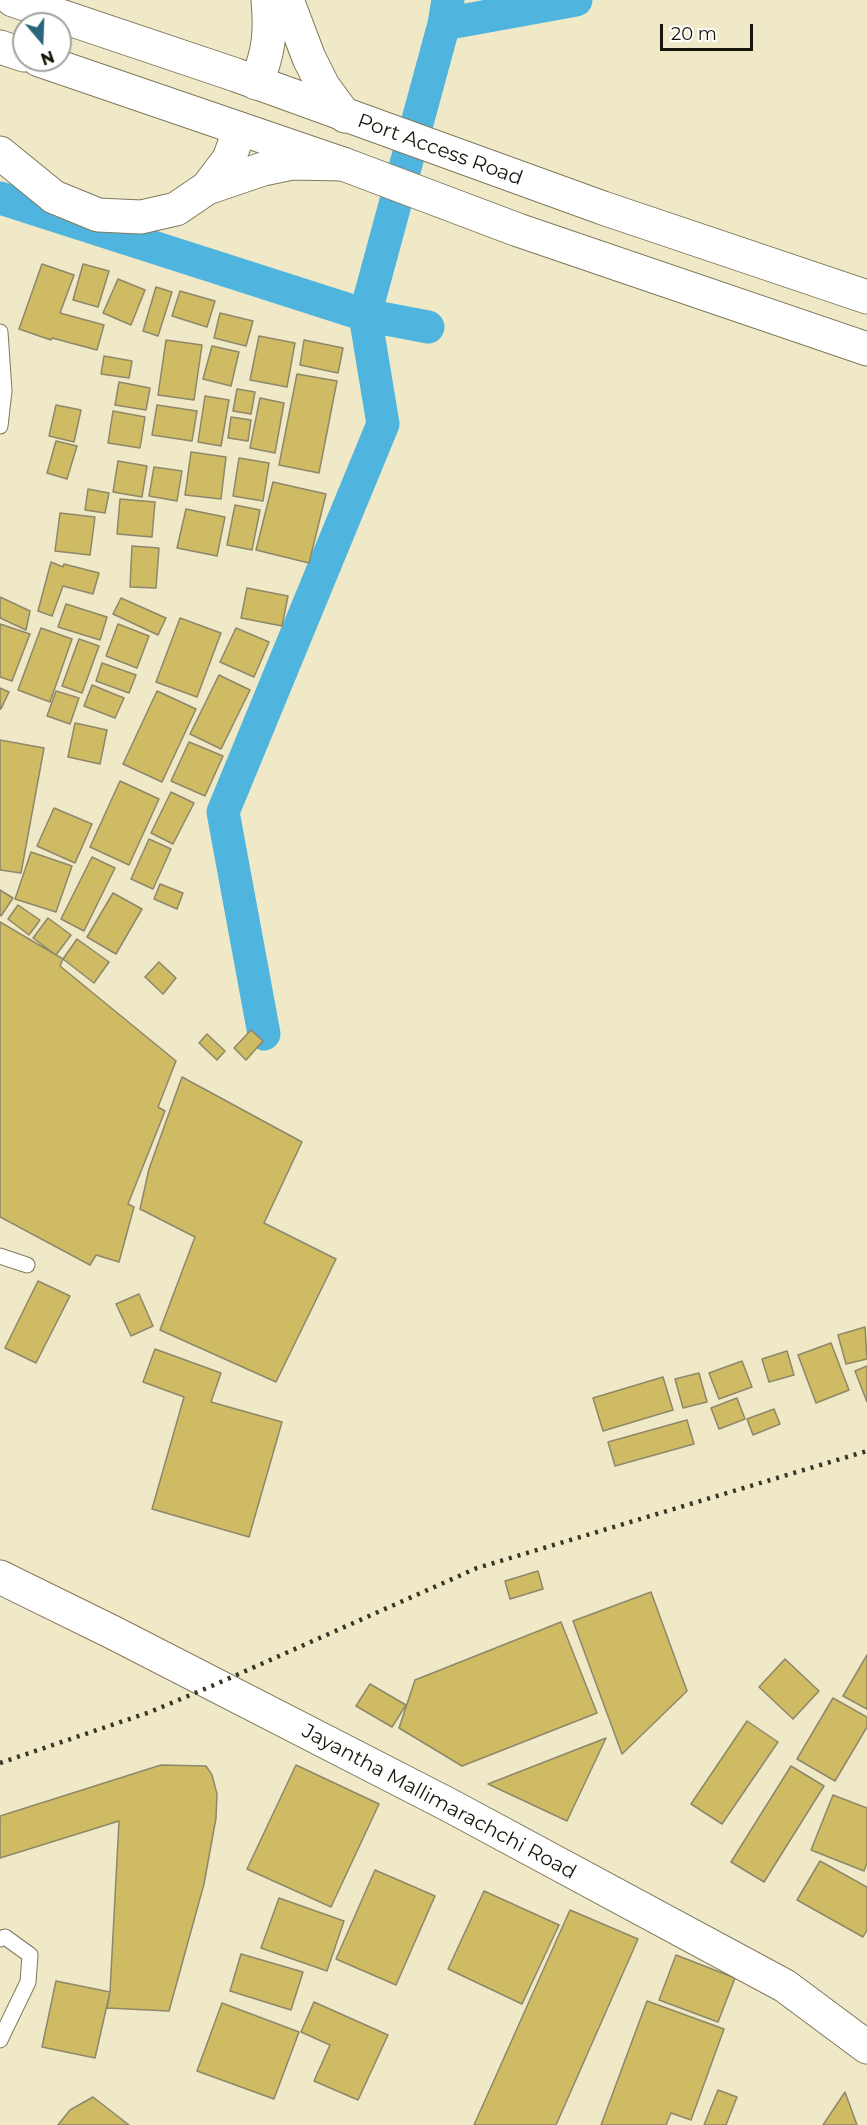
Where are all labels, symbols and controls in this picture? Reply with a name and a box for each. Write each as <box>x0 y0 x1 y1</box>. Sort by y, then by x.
north arrow <box>12 12 72 72</box>
scale bar <box>663 12 756 50</box>
text: 20 m <box>671 23 717 45</box>
text: N <box>38 47 57 69</box>
street label: Port Access Road <box>354 109 526 191</box>
street label: Jayantha Mallimarachchi Road <box>298 1719 580 1885</box>

